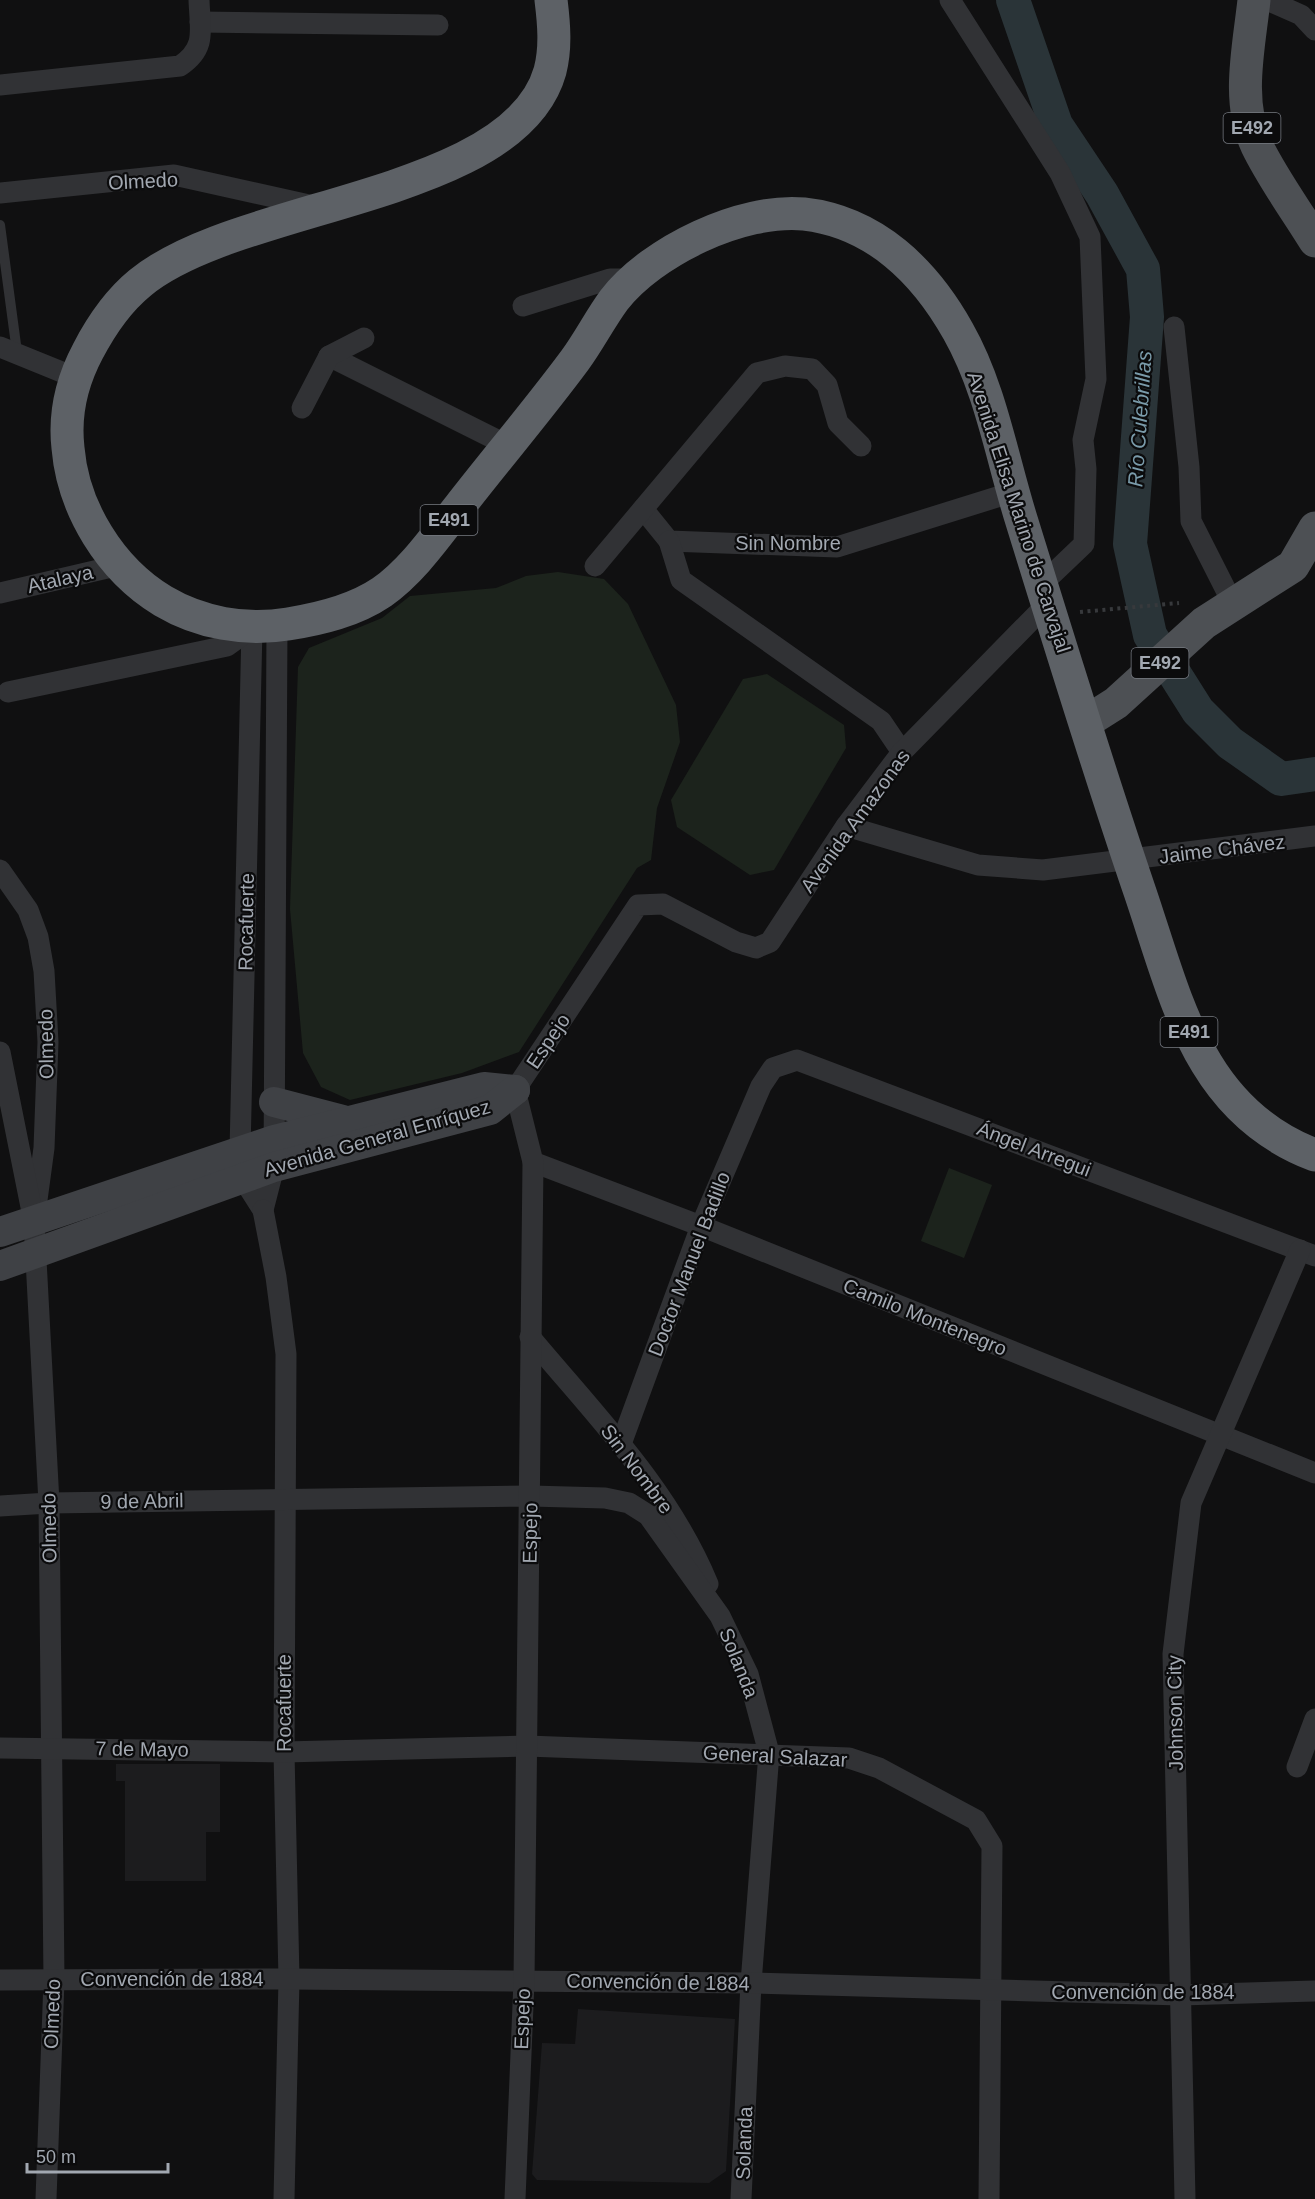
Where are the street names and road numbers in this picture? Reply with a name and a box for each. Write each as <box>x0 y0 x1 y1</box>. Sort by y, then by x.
road number: E492 <box>1224 113 1280 143</box>
street label: Olmedo <box>107 168 179 194</box>
street label: Avenida Elisa Marino de Carvajal <box>963 369 1075 655</box>
road number: E491 <box>420 505 478 535</box>
street label: Sin Nombre <box>735 532 841 554</box>
street label: Atalaya <box>25 561 96 597</box>
road number: E492 <box>1132 648 1188 678</box>
street label: Avenida Amazonas <box>796 745 914 897</box>
street label: Jaime Chávez <box>1158 830 1286 868</box>
street label: Rocafuerte <box>234 873 258 971</box>
street label: Olmedo <box>34 1009 58 1079</box>
street label: Espejo <box>522 1009 574 1073</box>
road number: E491 <box>1160 1017 1218 1047</box>
street label: Avenida General Enríquez <box>261 1095 493 1181</box>
street label: Ángel Arregui <box>974 1117 1094 1181</box>
street label: Doctor Manuel Badillo <box>644 1169 734 1359</box>
street label: Camilo Montenegro <box>840 1274 1010 1360</box>
street label: Sin Nombre <box>596 1420 678 1518</box>
street label: 9 de Abril <box>100 1489 184 1513</box>
street label: Olmedo <box>37 1493 61 1563</box>
street label: Espejo <box>518 1502 542 1564</box>
street label: Solanda <box>715 1625 763 1702</box>
street label: Rocafuerte <box>273 1654 295 1752</box>
street label: Johnson City <box>1163 1655 1187 1771</box>
street label: 7 de Mayo <box>95 1737 189 1761</box>
street label: General Salazar <box>702 1741 848 1771</box>
street label: Convención de 1884 <box>80 1968 264 1990</box>
street label: Convención de 1884 <box>566 1969 750 1995</box>
street label: Olmedo <box>40 1979 64 2049</box>
street label: Convención de 1884 <box>1051 1981 1235 2003</box>
street label: Espejo <box>510 1988 534 2050</box>
street label: Solanda <box>732 2105 756 2180</box>

